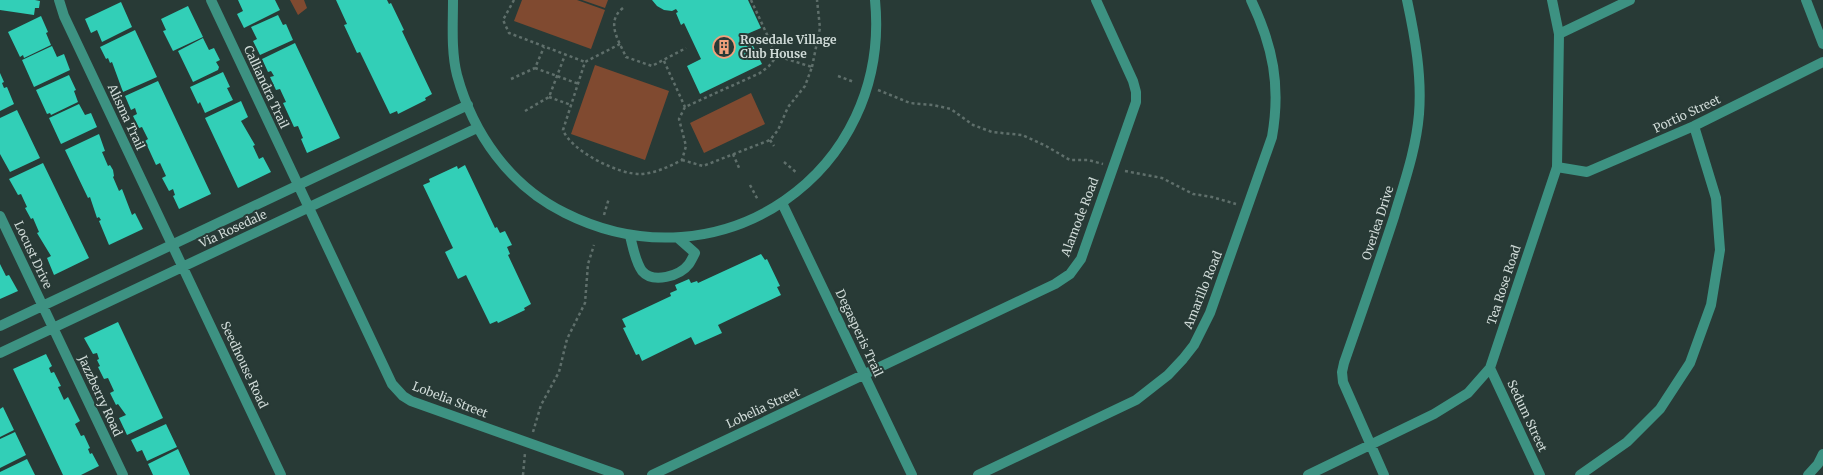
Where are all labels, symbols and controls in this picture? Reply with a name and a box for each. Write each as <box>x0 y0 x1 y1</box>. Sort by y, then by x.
place label: Rosedale Village Club House <box>740 32 837 61</box>
building icon: Rosedale Village Club House <box>711 34 737 60</box>
street label: Calliandra Trail <box>241 43 292 131</box>
street label: Alisma Trail <box>104 81 148 152</box>
street label: Portio Street <box>1651 91 1723 136</box>
street label: Alamode Road <box>1057 175 1102 259</box>
street label: Overlea Drive <box>1358 184 1397 262</box>
street label: Via Rosedale <box>196 206 269 251</box>
street label: Locust Drive <box>11 219 56 291</box>
street label: Tea Rose Road <box>1484 243 1523 327</box>
street label: Amarillo Road <box>1180 249 1225 332</box>
street label: Degasperis Trail <box>833 287 886 379</box>
street label: Seedhouse Road <box>218 319 271 411</box>
street label: Jazzberry Road <box>75 352 126 439</box>
street label: Lobelia Street <box>410 378 490 421</box>
street label: Sedum Street <box>1504 378 1551 454</box>
street label: Lobelia Street <box>724 384 802 431</box>

